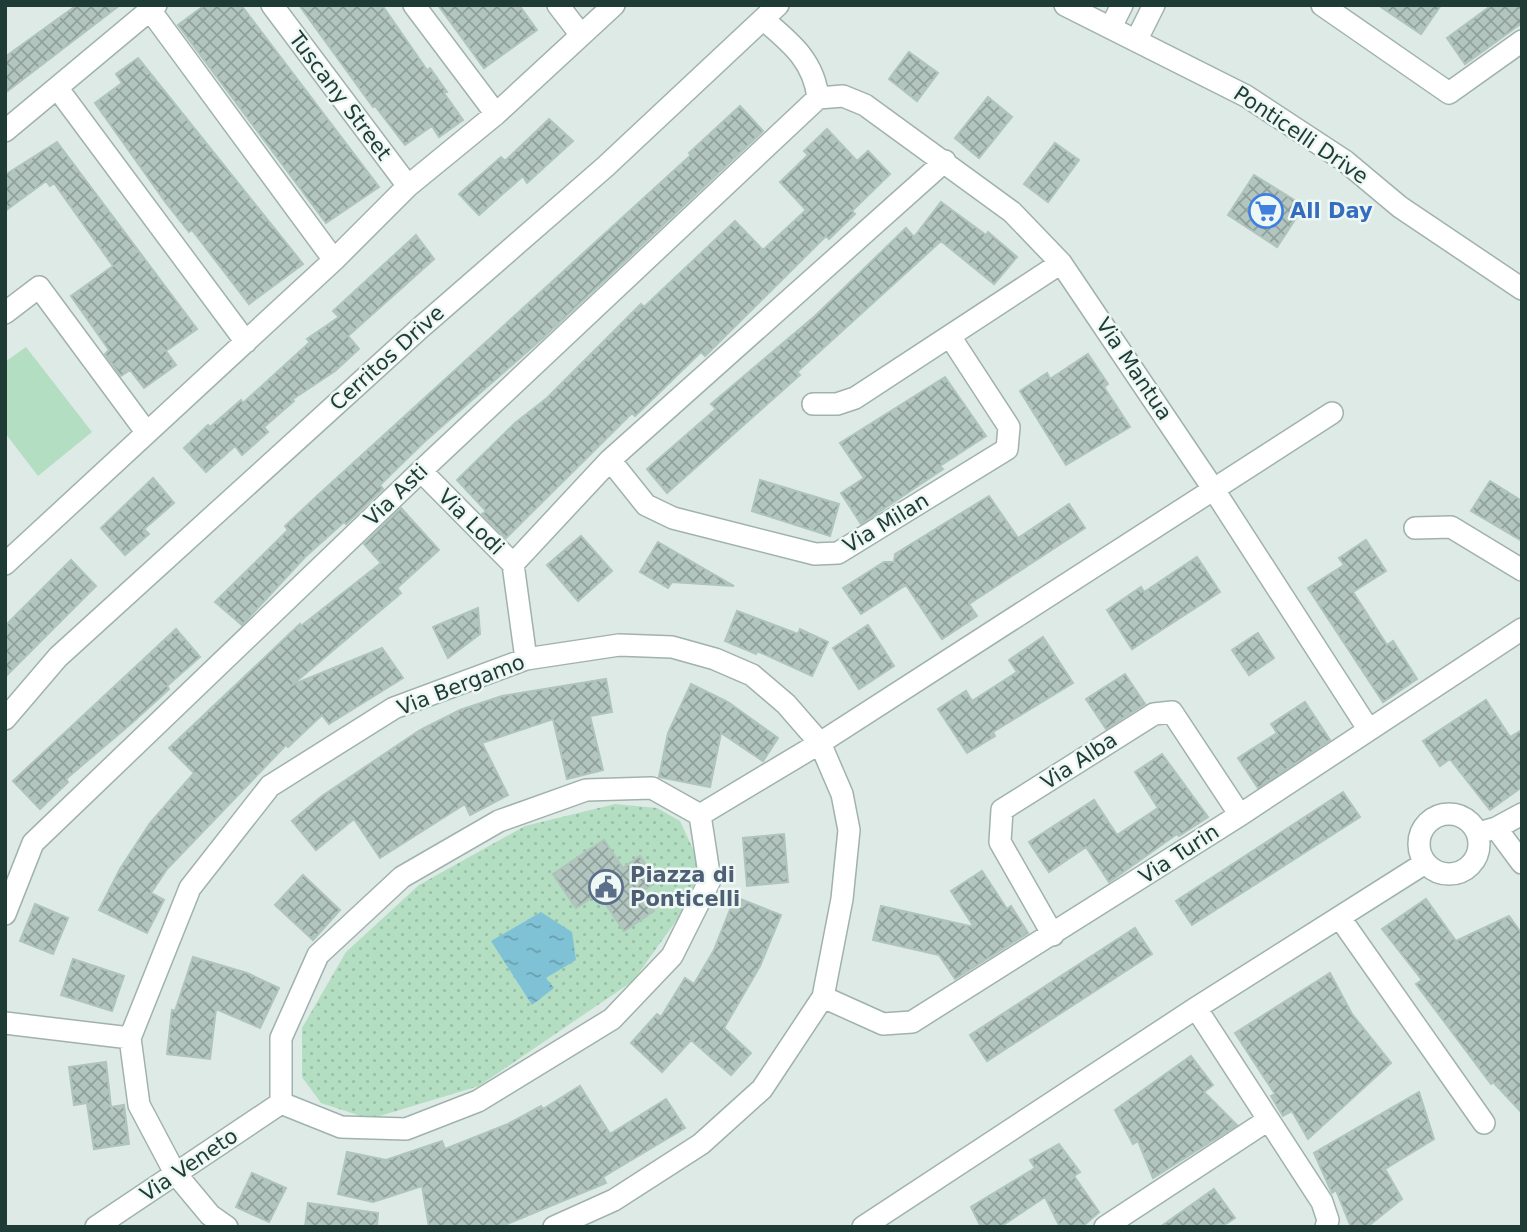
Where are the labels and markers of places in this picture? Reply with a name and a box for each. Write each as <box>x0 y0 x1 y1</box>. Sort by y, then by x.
supermarket icon: All Day <box>1247 192 1285 230</box>
place label: All Day <box>1290 199 1373 223</box>
place label: Piazza di Ponticelli <box>630 863 740 911</box>
public building icon: Piazza di Ponticelli <box>587 868 625 906</box>

